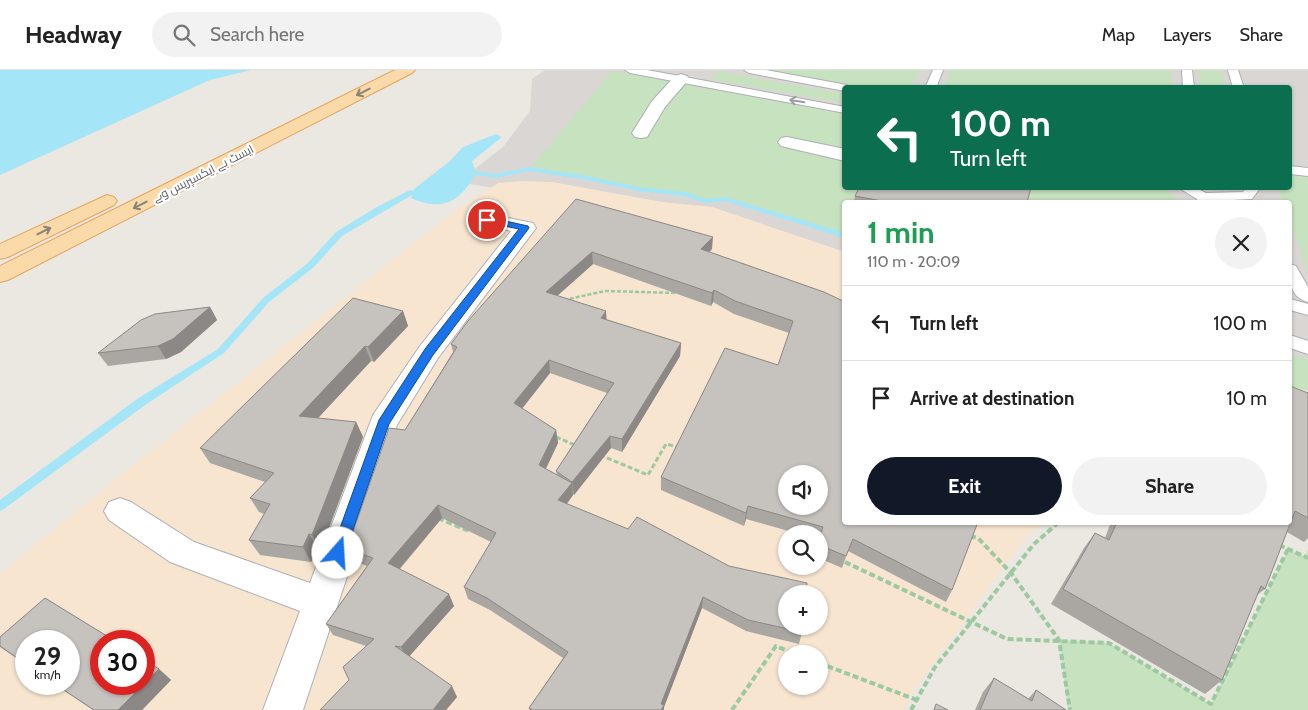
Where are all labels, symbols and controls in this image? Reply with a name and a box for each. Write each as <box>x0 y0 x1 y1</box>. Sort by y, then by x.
search box <box>152 12 502 57</box>
text: Headway <box>25 20 122 49</box>
icon: search <box>170 21 198 49</box>
text: Search here <box>210 23 304 46</box>
text: Map <box>1102 24 1135 46</box>
text: Layers <box>1163 24 1212 46</box>
text: Share <box>1240 24 1283 46</box>
one-way arrow <box>356 88 371 97</box>
one-way arrow <box>789 95 805 105</box>
text: 100 m <box>950 102 1051 145</box>
icon: left <box>867 105 932 170</box>
street label: ایسٹ بے ایکسپریس وے <box>150 141 257 207</box>
text: Turn left <box>950 145 1027 172</box>
pin <box>466 199 508 241</box>
one-way arrow <box>133 201 148 210</box>
icon: arrive <box>473 206 501 234</box>
text: 1 min <box>867 214 935 251</box>
button: close <box>1215 217 1267 269</box>
one-way arrow <box>36 226 51 235</box>
text: 110 m · 20:09 <box>867 252 960 271</box>
icon: left <box>867 309 895 337</box>
text: Turn left <box>910 312 978 335</box>
text: 100 m <box>1213 312 1267 335</box>
icon: arrive <box>867 384 895 412</box>
text: Arrive at destination <box>910 387 1074 410</box>
text: 10 m <box>1227 387 1267 410</box>
button: Exit <box>867 457 1062 515</box>
button: Share <box>1072 457 1267 515</box>
map controls <box>778 465 828 695</box>
button: sound <box>778 465 828 515</box>
button: search <box>778 525 828 575</box>
position arrow <box>311 526 363 578</box>
button: + <box>778 585 828 635</box>
speed limit sign: 30 <box>90 630 155 695</box>
text: 29 <box>34 641 61 671</box>
button: − <box>778 645 828 695</box>
text: km/h <box>34 667 61 682</box>

